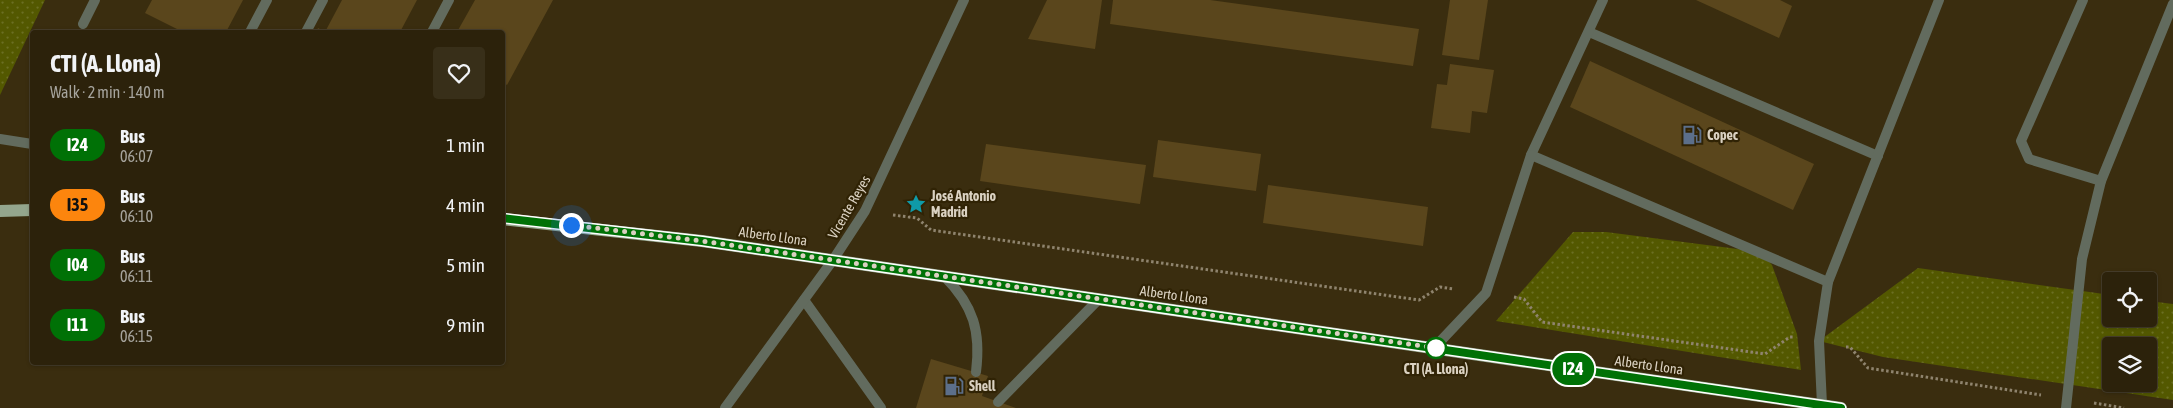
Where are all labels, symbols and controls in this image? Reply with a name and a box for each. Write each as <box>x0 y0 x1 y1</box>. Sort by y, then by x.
button: heart <box>433 47 485 99</box>
text: CTI (A. Llona) <box>50 50 161 77</box>
text: Walk · 2 min · 140 m <box>50 83 164 101</box>
fuel station icon: Copec <box>1681 124 1703 146</box>
text: Bus <box>120 125 145 147</box>
place label: Copec <box>1707 127 1739 143</box>
text: I24 <box>67 134 88 155</box>
text: 1 min <box>446 134 485 156</box>
text: 06:07 <box>120 147 153 165</box>
street label: Vicente Reyes <box>824 172 874 242</box>
text: Bus <box>120 185 145 207</box>
place label: José Antonio Madrid <box>930 188 996 220</box>
place icon: José Antonio Madrid <box>905 193 927 215</box>
text: I35 <box>67 194 88 215</box>
text: 4 min <box>446 194 485 216</box>
text: 06:10 <box>120 207 153 225</box>
your location <box>559 213 584 238</box>
street label: Alberto Llona <box>738 223 808 249</box>
text: Bus <box>120 245 145 267</box>
text: I04 <box>67 254 88 275</box>
text: 5 min <box>446 254 485 276</box>
text: 06:11 <box>120 267 153 285</box>
map controls <box>2102 272 2157 392</box>
button: locate <box>2102 272 2157 327</box>
street label: Alberto Llona <box>1139 282 1209 308</box>
text: Bus <box>120 305 145 327</box>
text: I11 <box>67 314 88 335</box>
text: 9 min <box>446 314 485 336</box>
text: 06:15 <box>120 327 153 345</box>
marker: CTI (A. Llona) <box>1425 337 1447 359</box>
button: layers <box>2102 337 2157 392</box>
street label: Alberto Llona <box>1614 352 1684 378</box>
line badge: I24 <box>1544 353 1602 385</box>
text: I24 <box>1562 358 1584 379</box>
place label: CTI (A. Llona) <box>1404 361 1468 377</box>
fuel station icon: Shell <box>943 375 965 397</box>
place label: Shell <box>969 378 996 394</box>

